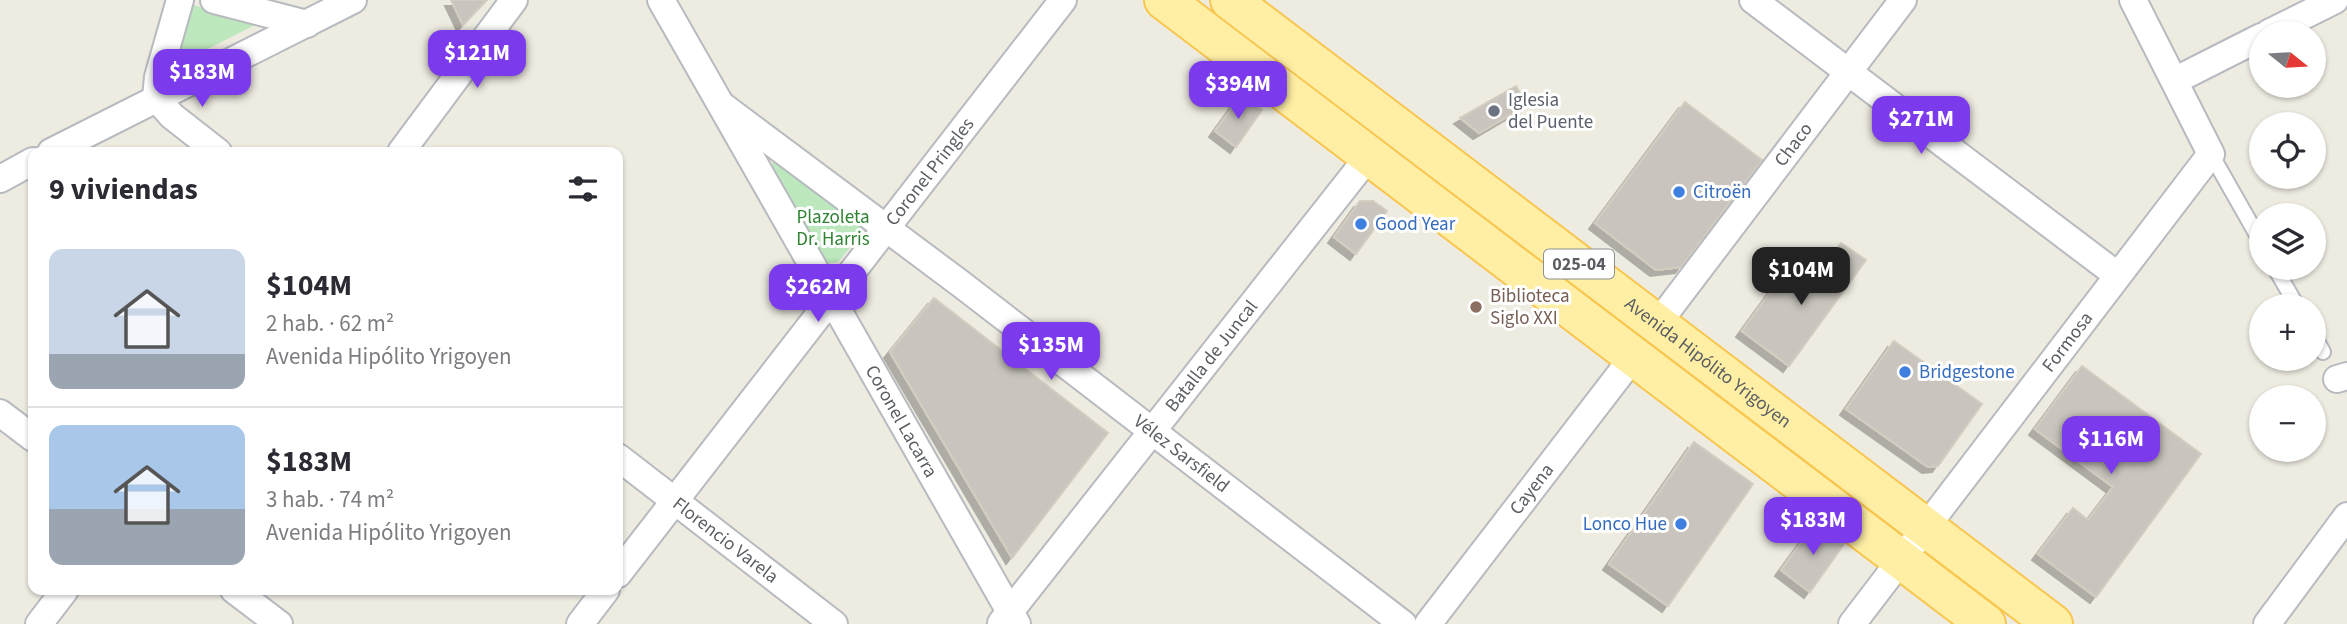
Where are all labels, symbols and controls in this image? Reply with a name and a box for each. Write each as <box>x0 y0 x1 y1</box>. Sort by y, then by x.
north arrow <box>2249 21 2326 98</box>
map controls <box>2249 21 2326 462</box>
pin: $121M <box>428 31 526 90</box>
text: $121M <box>444 36 510 69</box>
pin: $183M <box>153 50 251 109</box>
text: $183M <box>169 55 235 88</box>
pin: $394M <box>1189 61 1287 121</box>
text: $394M <box>1205 67 1271 100</box>
place label: Iglesia del Puente <box>1508 87 1593 136</box>
pin: $271M <box>1872 96 1970 156</box>
text: $271M <box>1888 102 1954 135</box>
marker: Iglesia del Puente <box>1486 103 1502 119</box>
street label: Coronel Pringles <box>879 112 981 232</box>
button: locate <box>2249 112 2326 189</box>
street label: Chaco <box>1768 117 1819 172</box>
text: 9 viviendas <box>49 168 198 211</box>
icon: filters <box>564 170 602 208</box>
place label: Citroën <box>1693 179 1751 206</box>
marker: Citroën <box>1671 184 1687 200</box>
button: layers <box>2249 203 2326 280</box>
park label: Plazoleta Dr. Harris <box>796 204 870 253</box>
place label: Good Year <box>1375 211 1456 238</box>
marker: Good Year <box>1353 216 1369 232</box>
pin: $104M <box>1752 247 1850 307</box>
road number: 025-04 <box>1544 250 1614 278</box>
text: $104M <box>1768 253 1834 286</box>
text: $104M <box>266 264 352 307</box>
pin: $262M <box>769 264 867 324</box>
text: $262M <box>785 270 851 303</box>
icon: home <box>105 277 189 361</box>
place label: Biblioteca Siglo XXI <box>1490 283 1569 332</box>
street label: Avenida Hipólito Yrigoyen <box>1619 290 1797 435</box>
street label: Batalla de Juncal <box>1159 294 1264 418</box>
button: + <box>2249 294 2326 371</box>
marker: Biblioteca Siglo XXI <box>1468 299 1484 315</box>
street label: Formosa <box>2036 306 2099 378</box>
text: 2 hab. · 62 m² <box>266 307 394 340</box>
pin: $135M <box>1002 322 1100 382</box>
text: $135M <box>1018 328 1084 361</box>
text: Avenida Hipólito Yrigoyen <box>266 340 512 373</box>
place label: Bridgestone <box>1919 359 2015 386</box>
street label: Coronel Lacarra <box>858 360 944 483</box>
marker: Bridgestone <box>1897 364 1913 380</box>
button: − <box>2249 385 2326 462</box>
street label: Vélez Sarsfield <box>1128 408 1235 499</box>
pin: $116M <box>2062 416 2160 476</box>
text: $116M <box>2078 422 2144 455</box>
text: $183M <box>266 440 352 483</box>
icon: home <box>105 453 189 537</box>
street label: Cayena <box>1503 458 1560 521</box>
text: 3 hab. · 74 m² <box>266 483 394 516</box>
street label: Florencio Varela <box>667 491 784 590</box>
pin: $183M <box>1764 498 1862 557</box>
text: $183M <box>1780 503 1846 536</box>
place label: Lonco Hue <box>1583 511 1667 538</box>
text: Avenida Hipólito Yrigoyen <box>266 516 512 549</box>
marker: Lonco Hue <box>1673 516 1689 532</box>

